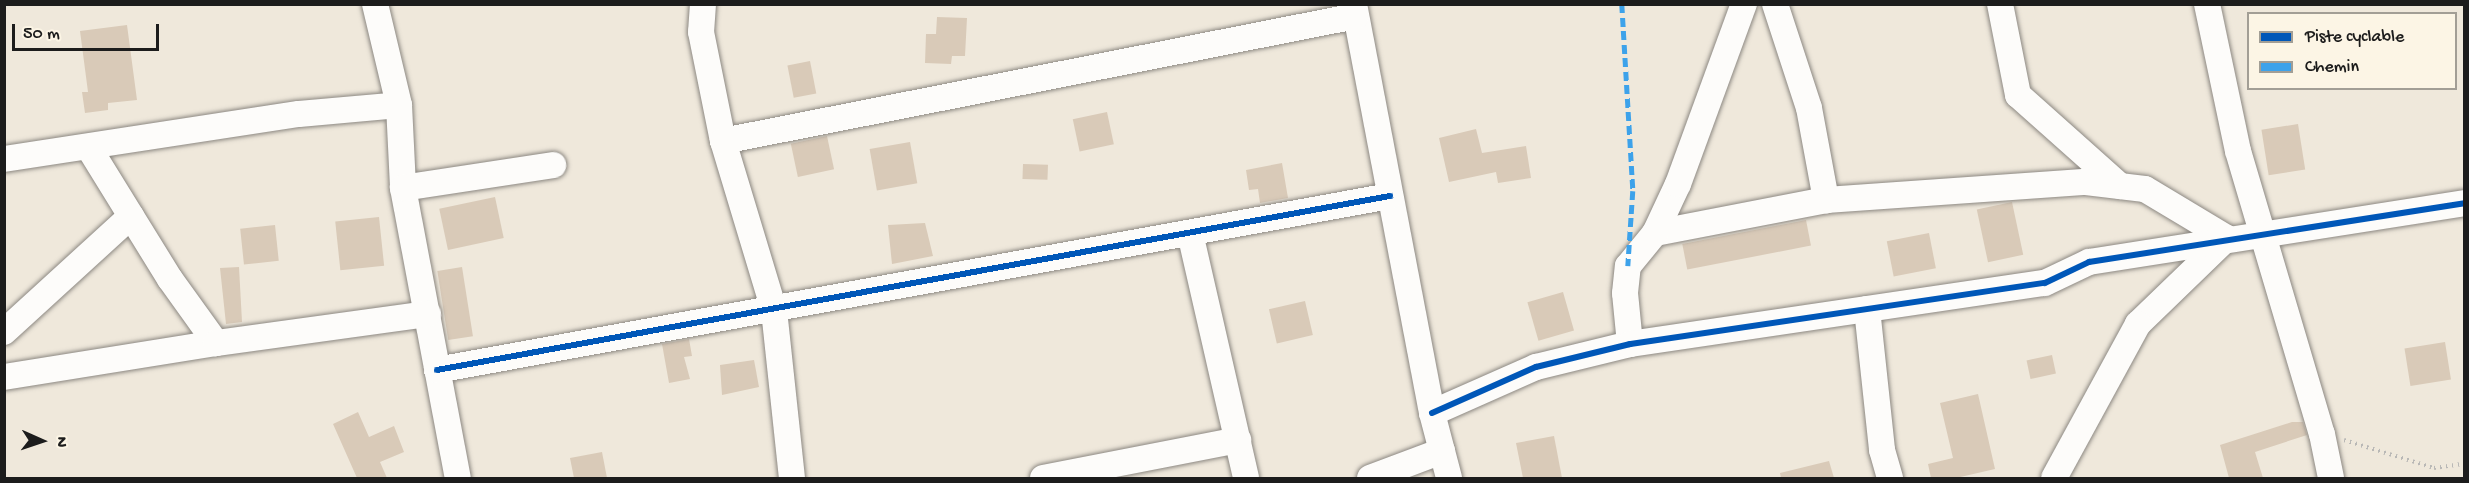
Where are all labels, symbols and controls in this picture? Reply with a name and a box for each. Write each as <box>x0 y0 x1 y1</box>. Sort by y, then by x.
scale bar <box>15 12 162 50</box>
legend <box>2247 12 2457 90</box>
text: 50 m <box>23 24 60 45</box>
text: Piste cyclable <box>2305 27 2404 48</box>
text: Chemin <box>2305 57 2359 78</box>
north arrow <box>12 411 72 471</box>
text: N <box>51 436 70 448</box>

